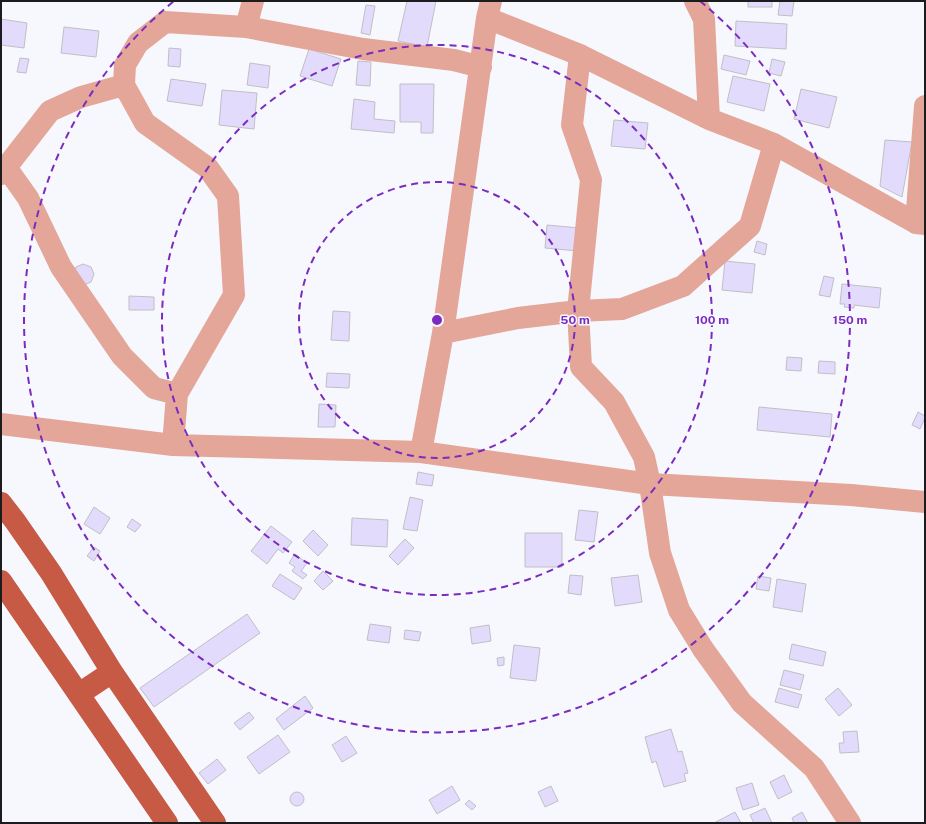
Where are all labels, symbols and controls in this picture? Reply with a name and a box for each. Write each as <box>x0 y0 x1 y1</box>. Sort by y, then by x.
centre of rings <box>430 313 444 327</box>
text: 50 m <box>560 313 590 327</box>
text: 100 m <box>695 313 729 327</box>
text: 150 m <box>833 313 867 327</box>

